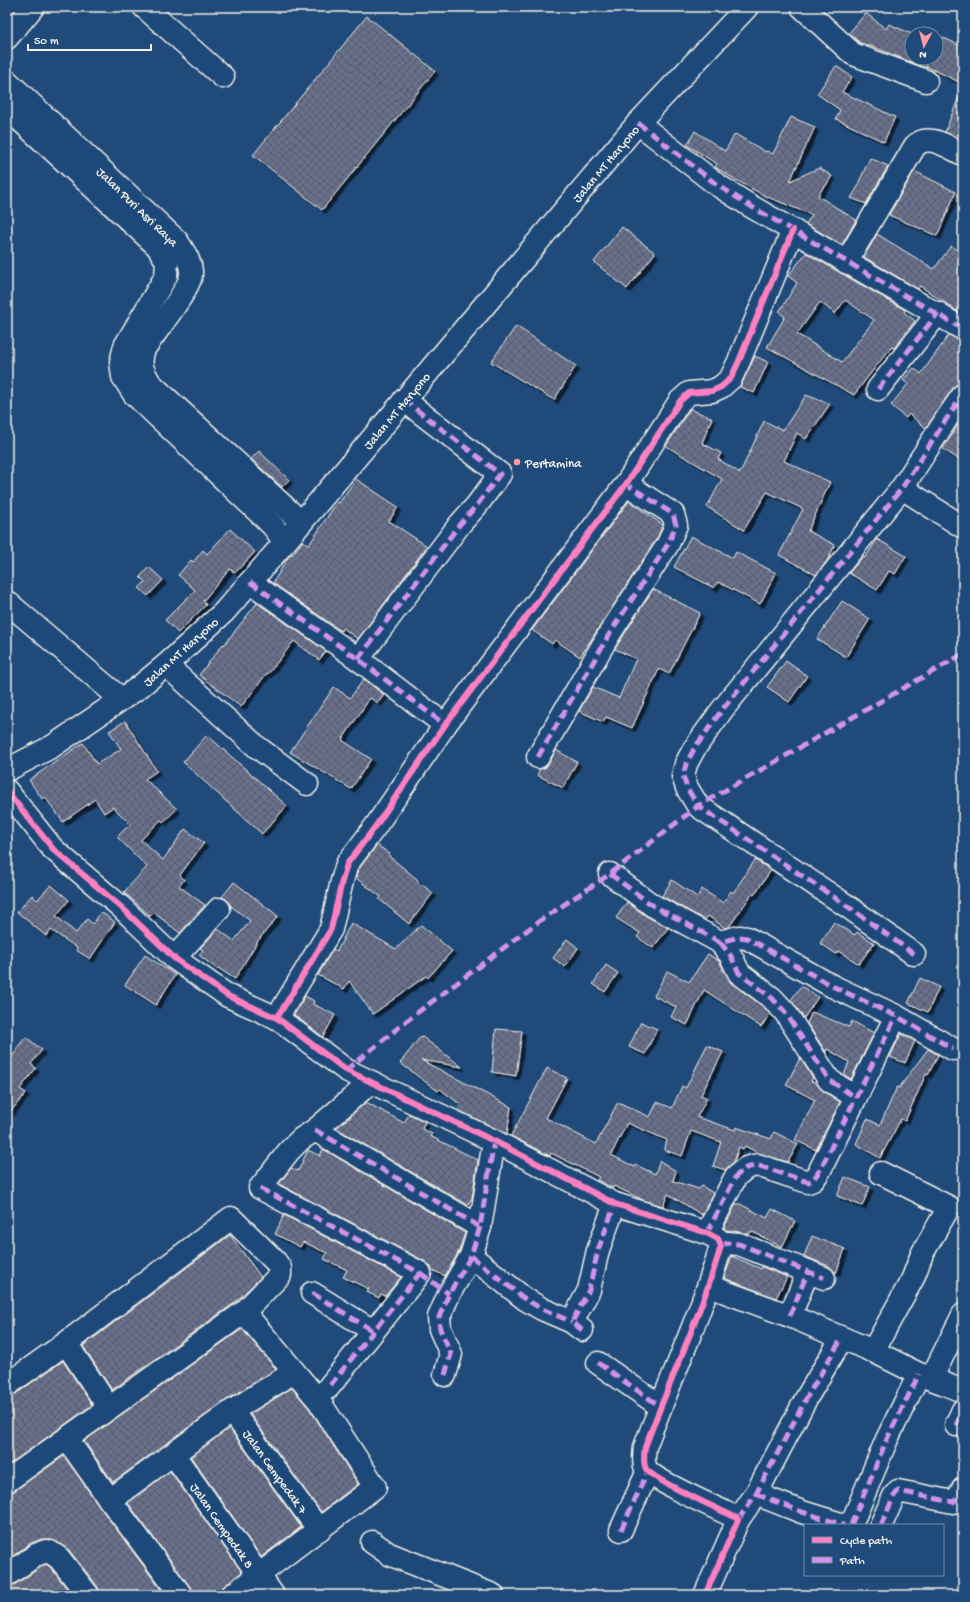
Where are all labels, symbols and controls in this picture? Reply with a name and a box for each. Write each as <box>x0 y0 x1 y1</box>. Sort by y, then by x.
scale bar <box>28 26 151 52</box>
north arrow <box>904 26 944 66</box>
text: 50 m <box>34 35 59 49</box>
text: N <box>919 48 927 60</box>
street label: Jalan MT Haryono <box>570 123 644 206</box>
street label: Jalan Puri Asri Raya <box>92 165 181 251</box>
street label: Jalan MT Haryono <box>361 370 435 453</box>
marker: Pertamina <box>512 457 522 467</box>
place label: Pertamina <box>524 457 582 472</box>
street label: Jalan MT Haryono <box>141 615 222 691</box>
street label: Jalan Cempedak 7 <box>239 1428 310 1518</box>
street label: Jalan Cempedak 8 <box>186 1481 256 1572</box>
legend <box>804 1524 944 1576</box>
text: Cycle path <box>840 1535 893 1549</box>
text: Path <box>839 1555 865 1569</box>

